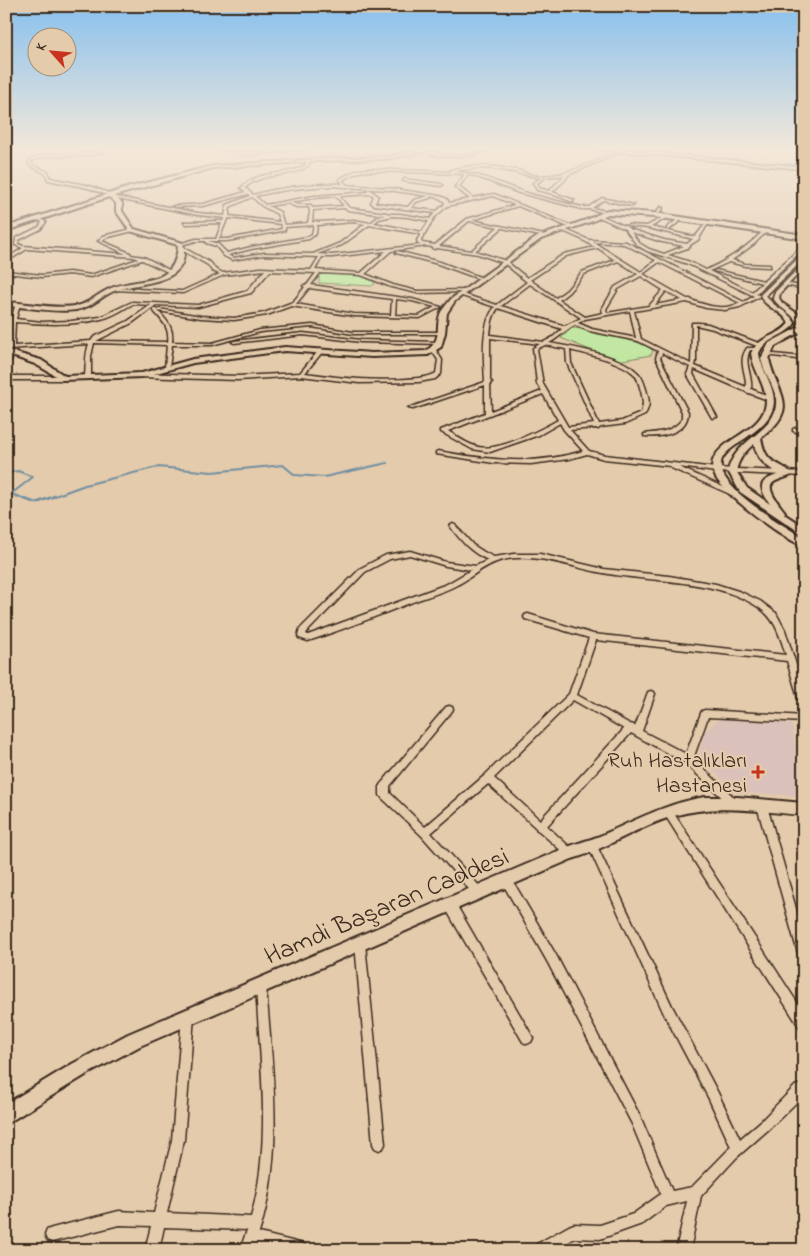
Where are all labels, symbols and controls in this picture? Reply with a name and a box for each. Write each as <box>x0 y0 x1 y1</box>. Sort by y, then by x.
north arrow <box>28 28 78 78</box>
text: K <box>31 38 53 55</box>
place label: Ruh Hastalıkları Hastanesi <box>608 746 747 803</box>
marker: Ruh Hastalıkları Hastanesi <box>751 765 765 779</box>
street label: Hamdi Başaran Caddesi <box>259 839 515 977</box>

